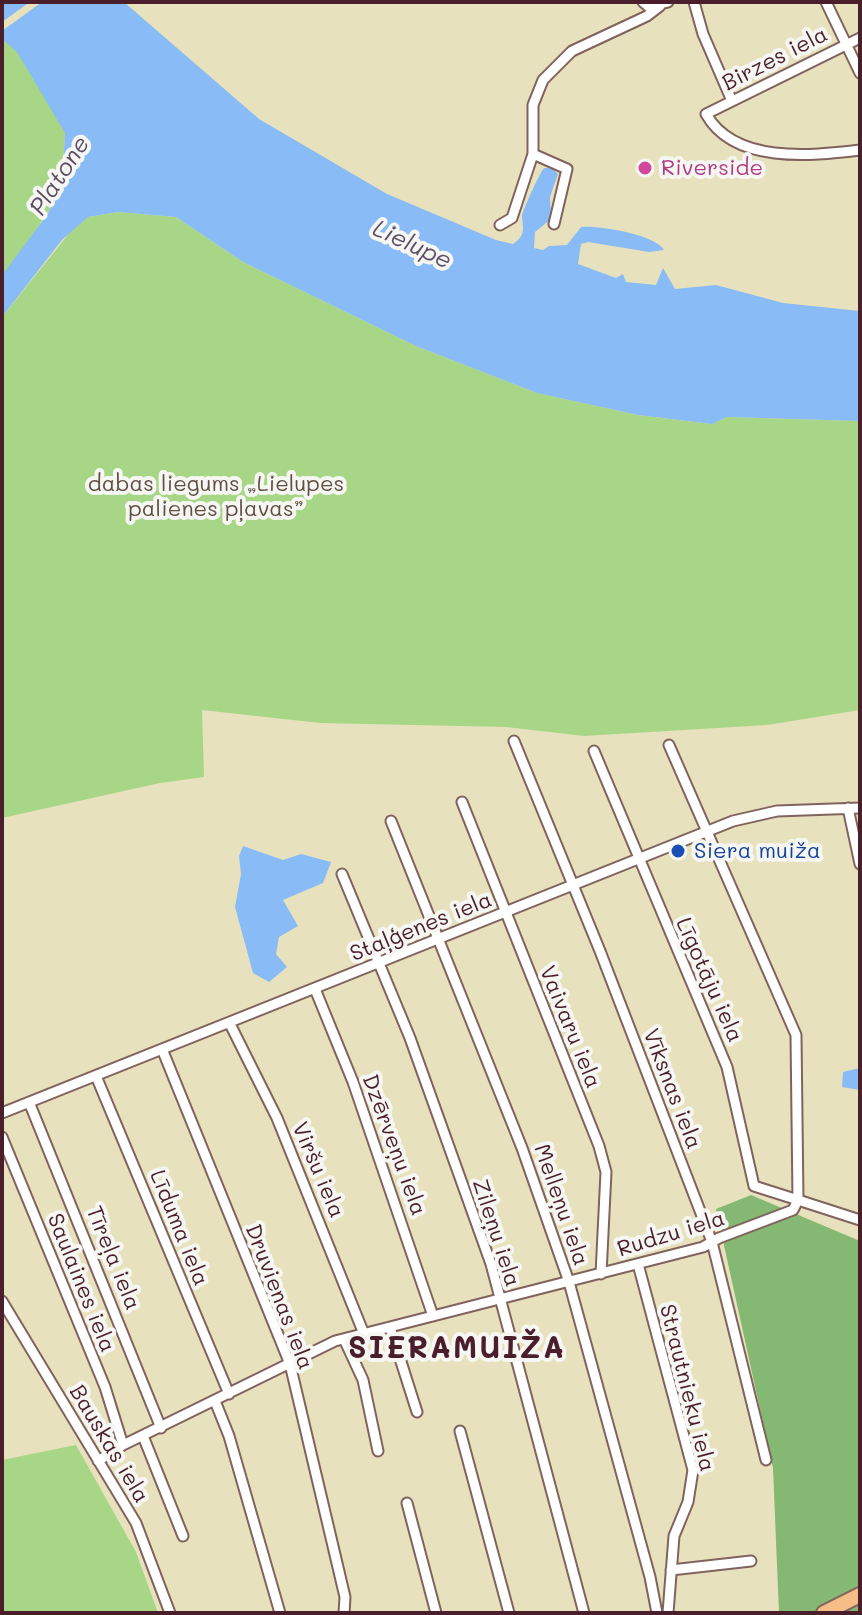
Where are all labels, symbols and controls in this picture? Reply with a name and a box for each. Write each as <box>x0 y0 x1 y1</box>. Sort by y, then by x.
street label: Birzes iela <box>718 21 832 97</box>
water label: Platone <box>24 131 96 221</box>
place label: Riverside <box>661 155 763 181</box>
marker: Riverside <box>636 159 654 177</box>
water label: Lielupe <box>368 214 456 276</box>
park label: dabas liegums „Lielupes palienes pļavas” <box>88 471 344 522</box>
place label: Siera muiža <box>694 838 821 864</box>
marker: Siera muiža <box>669 842 687 860</box>
street label: Staļģenes iela <box>346 887 496 967</box>
street label: Līgotāju iela <box>670 914 748 1046</box>
street label: Vaivaru iela <box>533 962 607 1092</box>
street label: Vīksnas iela <box>637 1025 707 1153</box>
street label: Dzērveņu iela <box>356 1071 432 1219</box>
street label: Viršu iela <box>286 1118 350 1222</box>
street label: Melleņu iela <box>528 1141 594 1269</box>
street label: Līduma iela <box>144 1166 214 1290</box>
street label: Zileņu iela <box>466 1176 526 1290</box>
street label: Tīreļa iela <box>80 1202 146 1314</box>
street label: Rudzu iela <box>614 1205 728 1263</box>
street label: Saulaines iela <box>41 1210 121 1356</box>
street label: Druvienas iela <box>239 1221 319 1373</box>
street label: Strautnieku iela <box>653 1302 721 1474</box>
district label: SIERAMUIŽA <box>348 1331 566 1367</box>
street label: Bauskas iela <box>63 1380 155 1508</box>

